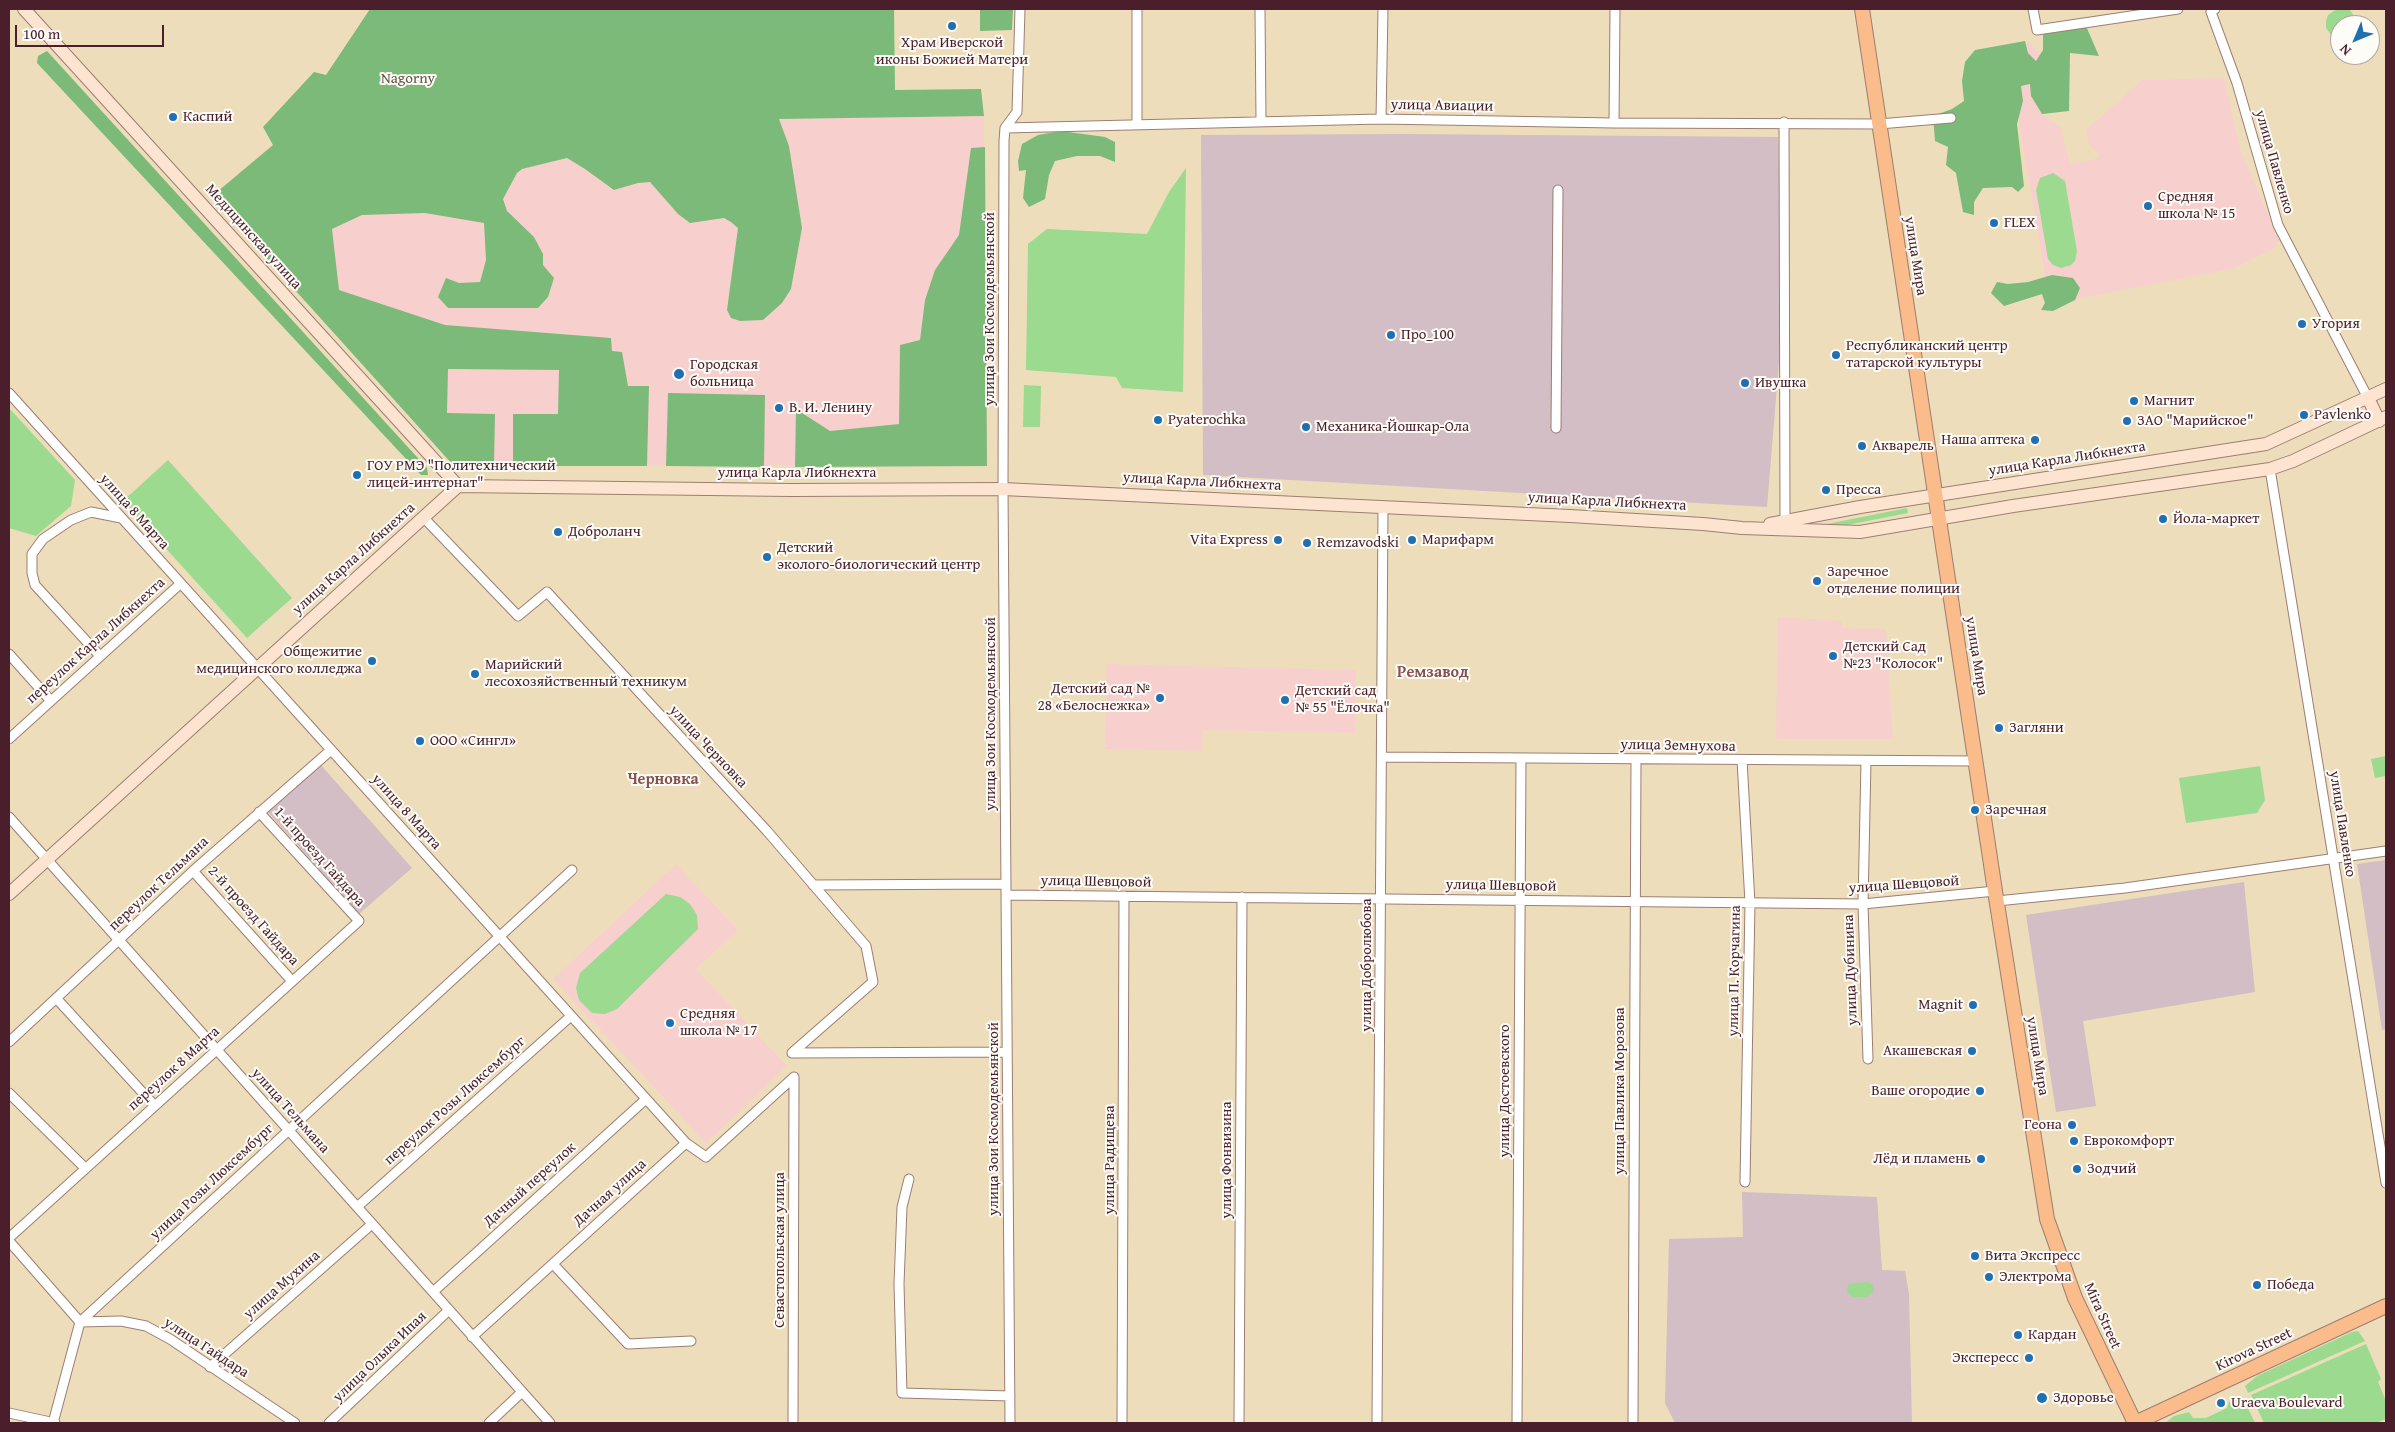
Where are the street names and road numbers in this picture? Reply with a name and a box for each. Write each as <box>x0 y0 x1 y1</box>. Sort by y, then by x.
street label: улица Авиации <box>1391 96 1493 116</box>
street label: улица Павленко <box>2251 108 2297 216</box>
street label: Медицинская улица <box>201 181 305 293</box>
street label: улица Зои Космодемьянской <box>981 212 999 406</box>
street label: улица Мира <box>1900 215 1930 297</box>
street label: улица Карла Либкнехта <box>1987 438 2147 480</box>
street label: улица Карла Либкнехта <box>718 464 876 482</box>
street label: улица Карла Либкнехта <box>1122 469 1282 495</box>
street label: улица 8 Марта <box>95 470 173 554</box>
street label: улица Карла Либкнехта <box>1527 489 1687 515</box>
street label: улица Карла Либкнехта <box>289 499 419 619</box>
street label: переулок Карла Либкнехта <box>23 574 169 708</box>
street label: улица Мира <box>1961 615 1991 697</box>
street label: улица Зои Космодемьянской <box>982 617 1000 811</box>
street label: улица Черновка <box>665 702 751 792</box>
street label: улица Земнухова <box>1620 736 1736 756</box>
street label: улица 8 Марта <box>367 770 445 854</box>
street label: улица Павленко <box>2325 770 2359 878</box>
street label: 1-й проезд Гайдара <box>270 804 368 910</box>
street label: переулок Тельмана <box>105 833 213 935</box>
street label: 2-й проезд Гайдара <box>204 863 302 969</box>
street label: улица Шевцовой <box>1040 872 1152 892</box>
street label: улица Шевцовой <box>1848 872 1960 898</box>
street label: улица Шевцовой <box>1445 876 1557 896</box>
street label: улица Добролюбова <box>1358 898 1376 1032</box>
street label: улица П. Корчагина <box>1725 905 1745 1037</box>
street label: улица Дубинина <box>1840 914 1862 1026</box>
street label: улица Павлика Морозова <box>1611 1007 1629 1175</box>
street label: улица Мира <box>2022 1015 2052 1097</box>
street label: улица Зои Космодемьянской <box>985 1022 1003 1216</box>
street label: переулок 8 Марта <box>124 1023 224 1115</box>
street label: улица Достоевского <box>1496 1024 1514 1158</box>
street label: переулок Розы Люксембург <box>381 1033 529 1169</box>
street label: улица Тельмана <box>247 1065 333 1157</box>
street label: улица Фонвизина <box>1218 1101 1236 1219</box>
street label: улица Радищева <box>1101 1105 1119 1215</box>
street label: улица Розы Люксембург <box>147 1120 277 1244</box>
street label: Дачный переулок <box>480 1139 580 1231</box>
street label: Дачная улица <box>570 1156 650 1230</box>
street label: Севастопольская улица <box>771 1172 789 1328</box>
street label: улица Мухина <box>240 1247 324 1323</box>
street label: Mira Street <box>2079 1280 2125 1352</box>
street label: улица Олыка Ипая <box>329 1308 431 1406</box>
street label: улица Гайдара <box>160 1314 252 1382</box>
street label: Kirova Street <box>2213 1325 2295 1375</box>

